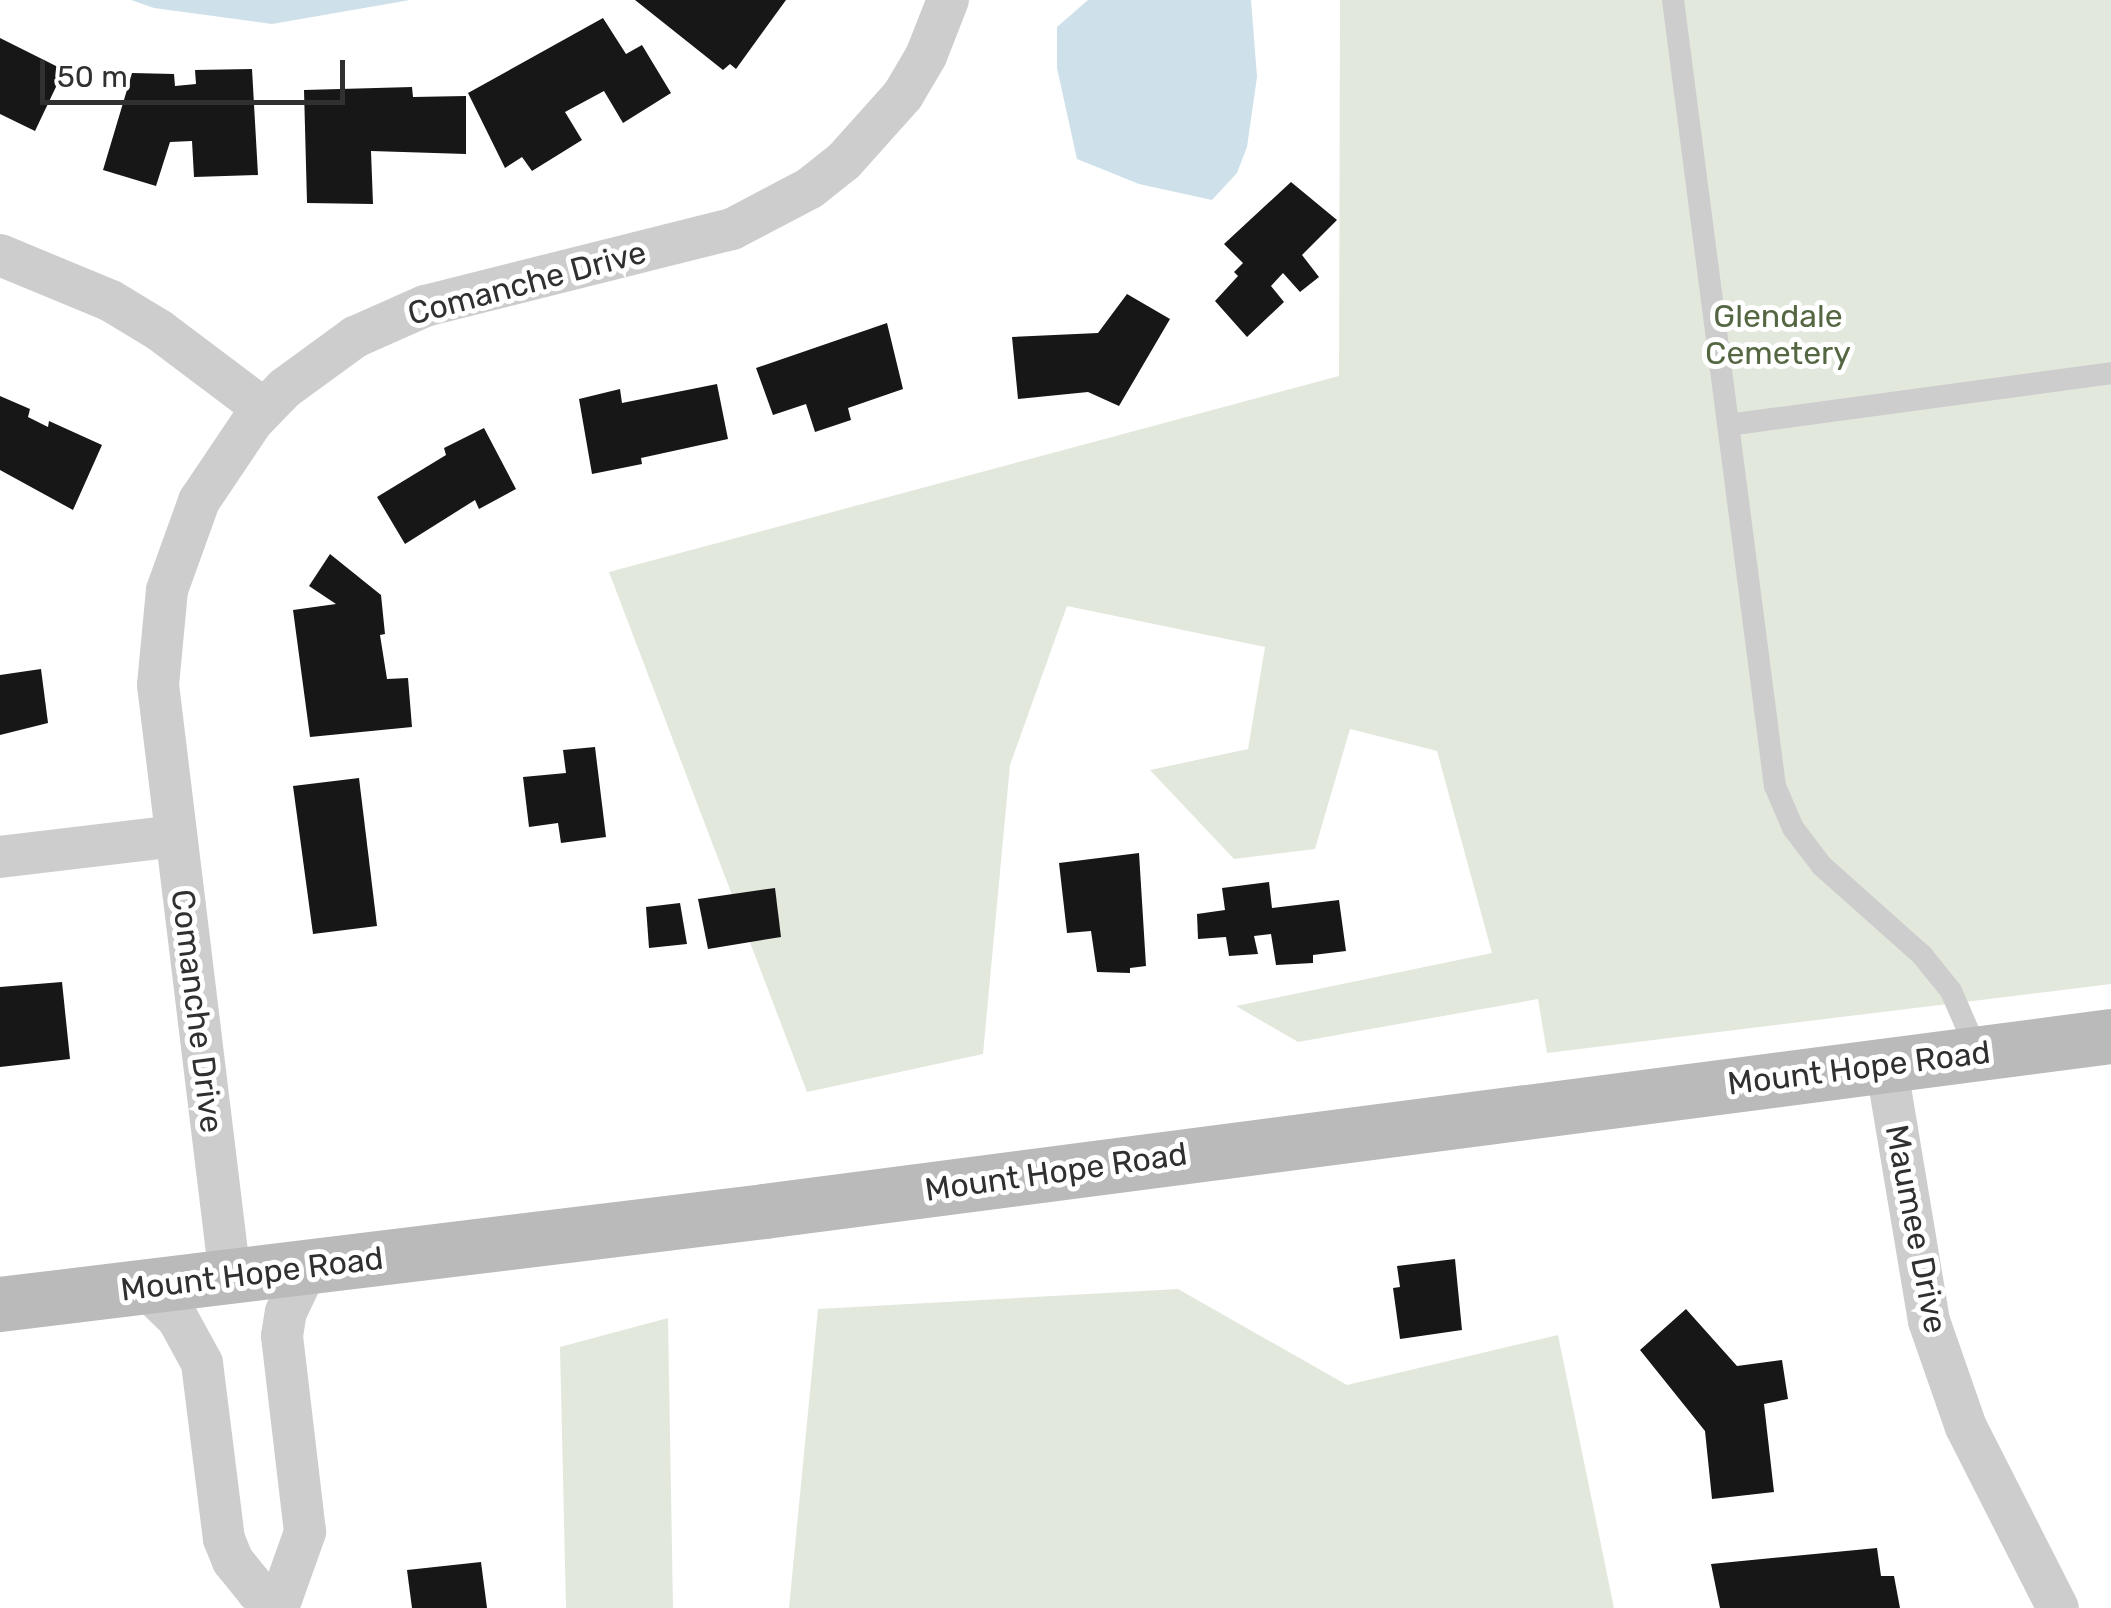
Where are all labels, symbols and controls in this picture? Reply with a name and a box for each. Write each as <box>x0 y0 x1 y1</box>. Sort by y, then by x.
scale bar <box>45 40 350 102</box>
text: 50 m <box>57 59 128 95</box>
street label: Comanche Drive <box>404 233 650 333</box>
park label: Glendale Cemetery <box>1705 298 1851 373</box>
street label: Comanche Drive <box>163 887 231 1135</box>
street label: Mount Hope Road <box>1725 1033 1993 1103</box>
street label: Maumee Drive <box>1877 1122 1955 1336</box>
street label: Mount Hope Road <box>922 1135 1190 1209</box>
street label: Mount Hope Road <box>118 1239 386 1309</box>

